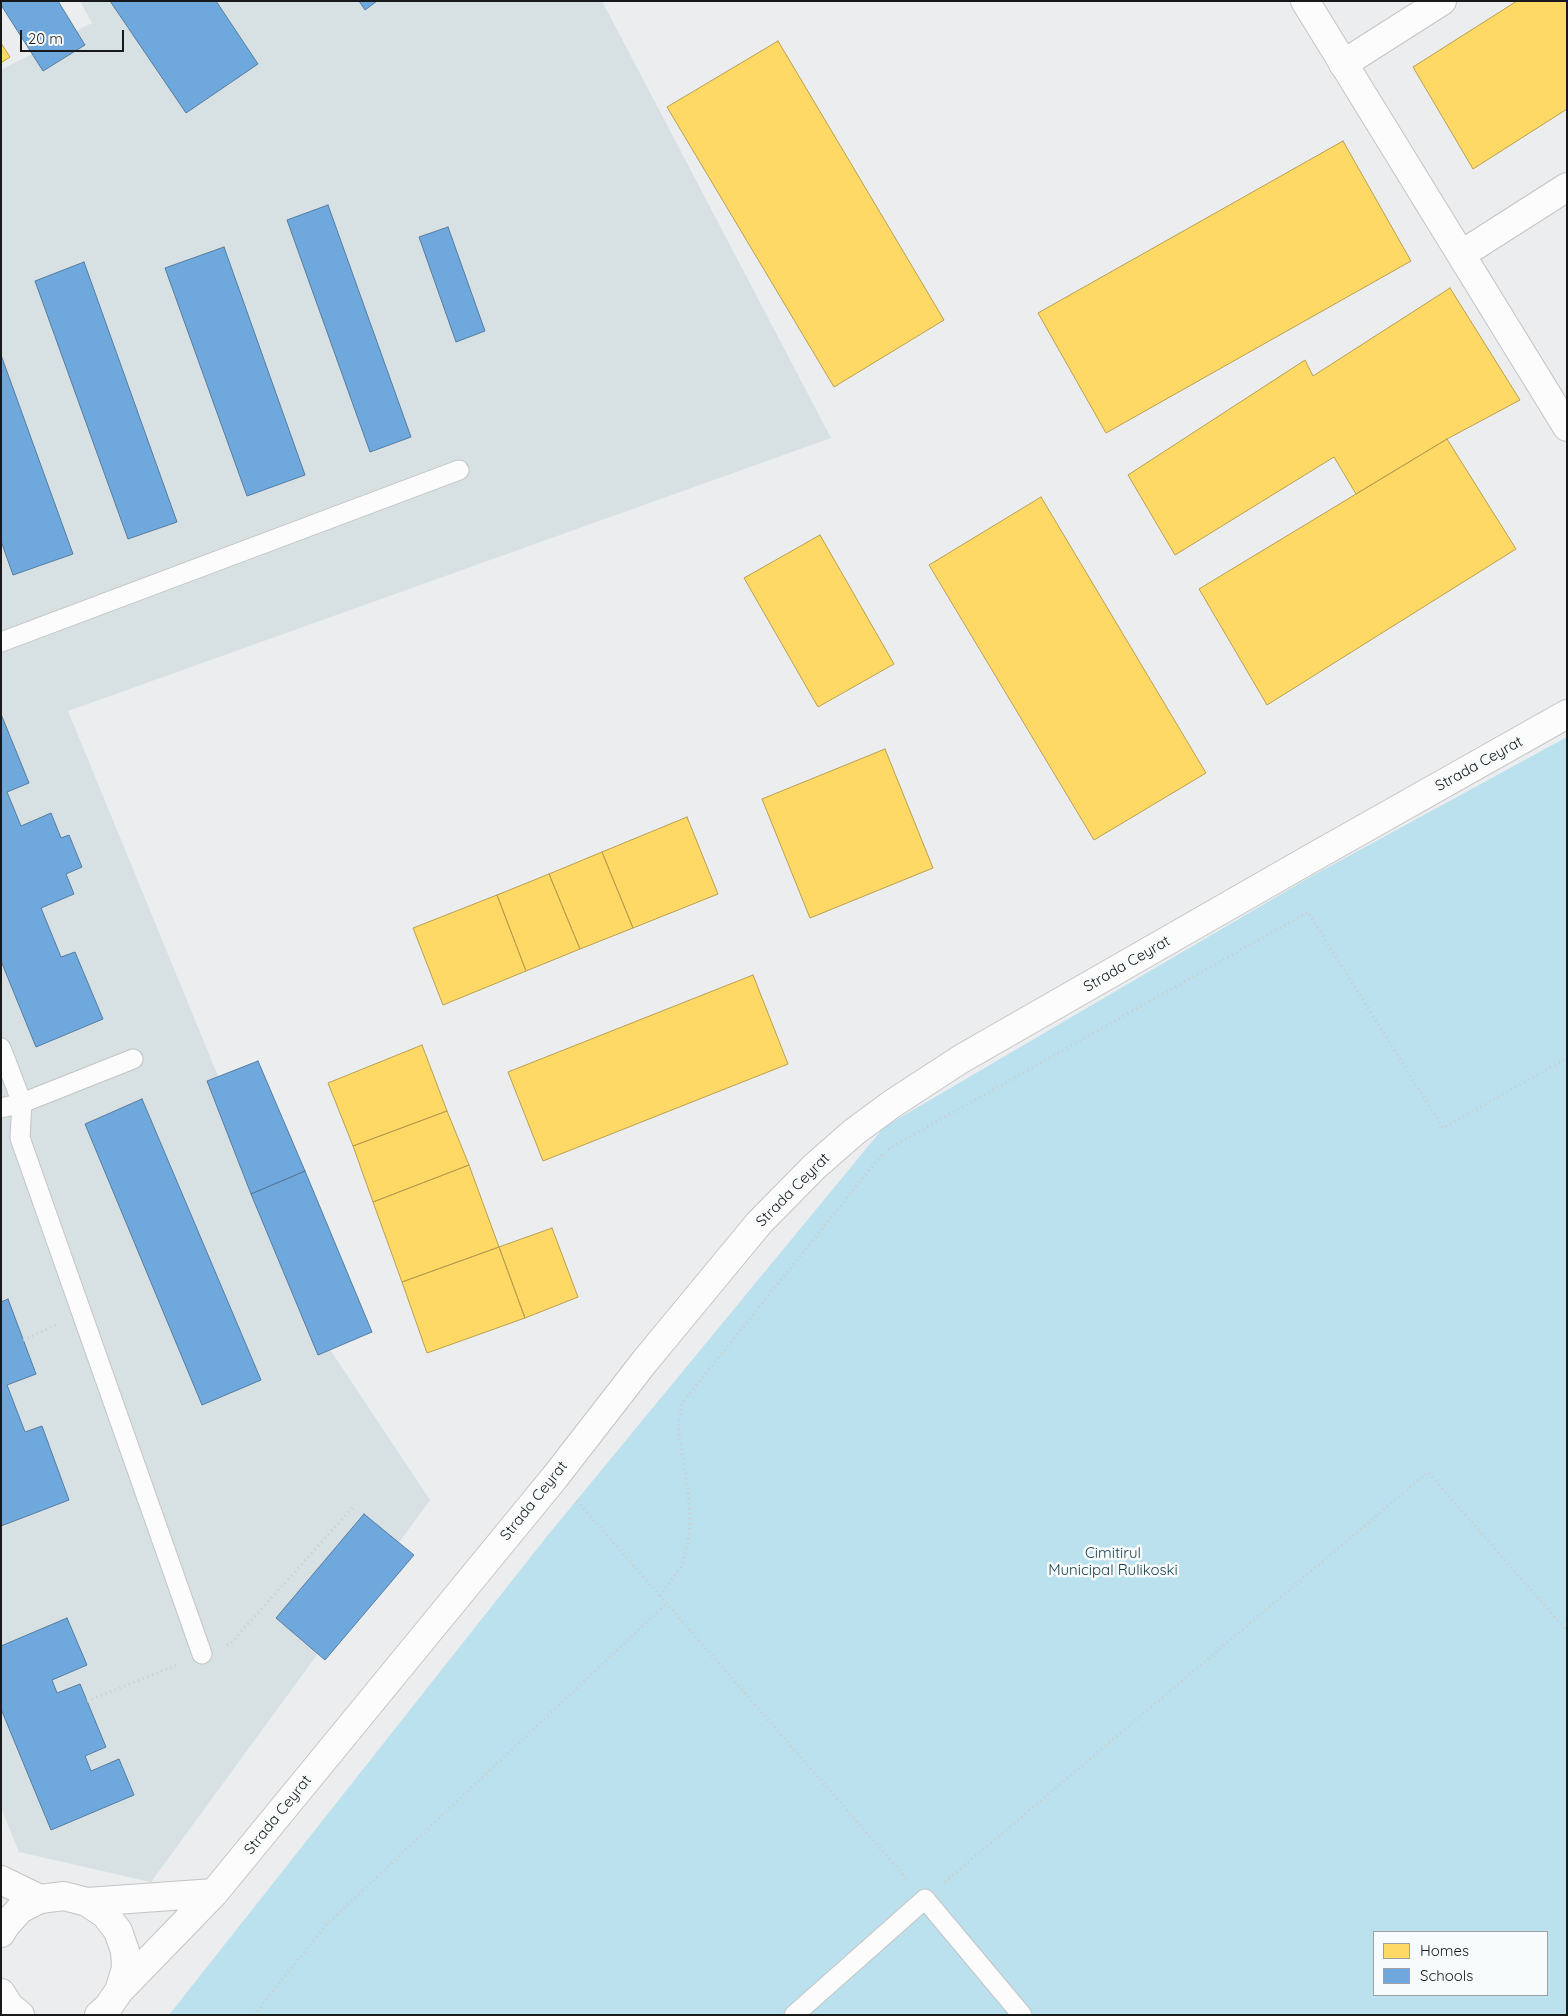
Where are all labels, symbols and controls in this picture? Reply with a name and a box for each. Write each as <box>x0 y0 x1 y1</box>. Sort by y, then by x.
scale bar <box>22 20 126 52</box>
text: 20 m <box>28 29 63 48</box>
street label: Strada Ceyrat <box>1432 733 1526 795</box>
street label: Strada Ceyrat <box>1081 932 1173 996</box>
street label: Strada Ceyrat <box>752 1149 834 1231</box>
street label: Strada Ceyrat <box>496 1458 572 1544</box>
park label: Cimitirul Municipal Rulikoski <box>1048 1544 1178 1579</box>
street label: Strada Ceyrat <box>240 1772 316 1858</box>
legend <box>1373 1931 1548 1996</box>
text: Homes <box>1420 1941 1469 1960</box>
text: Schools <box>1420 1966 1473 1985</box>

